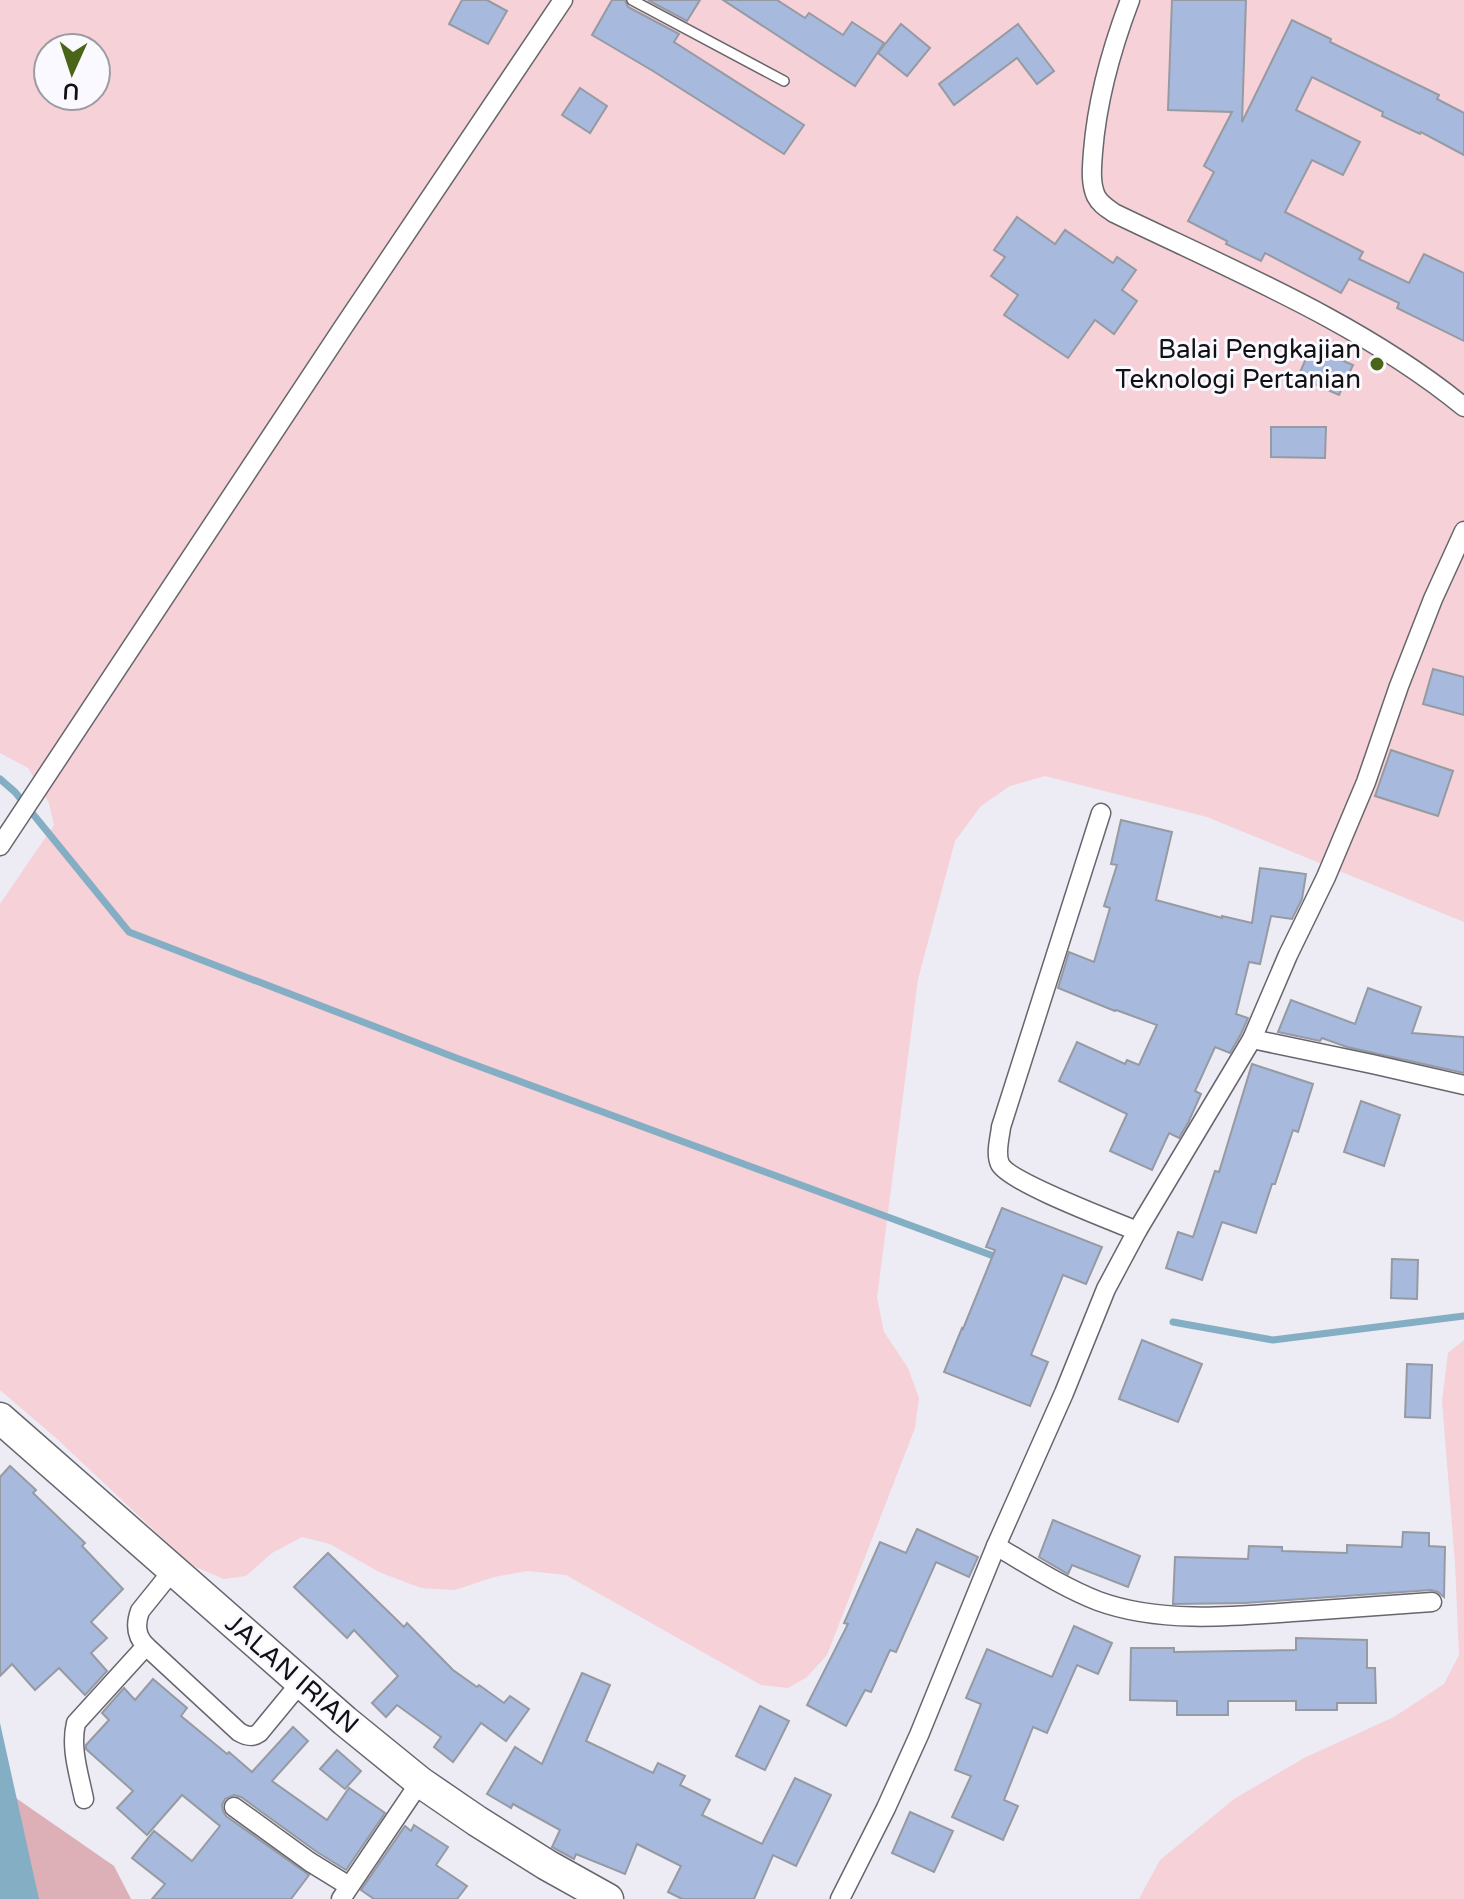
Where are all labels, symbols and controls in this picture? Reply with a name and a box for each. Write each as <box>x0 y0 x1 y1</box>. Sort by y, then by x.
north arrow <box>32 32 112 112</box>
text: U <box>62 78 80 104</box>
place label: Balai Pengkajian Teknologi Pertanian <box>1115 334 1361 395</box>
marker: Balai Pengkajian Teknologi Pertanian <box>1368 355 1386 373</box>
street label: JALAN IRIAN <box>219 1608 365 1740</box>

